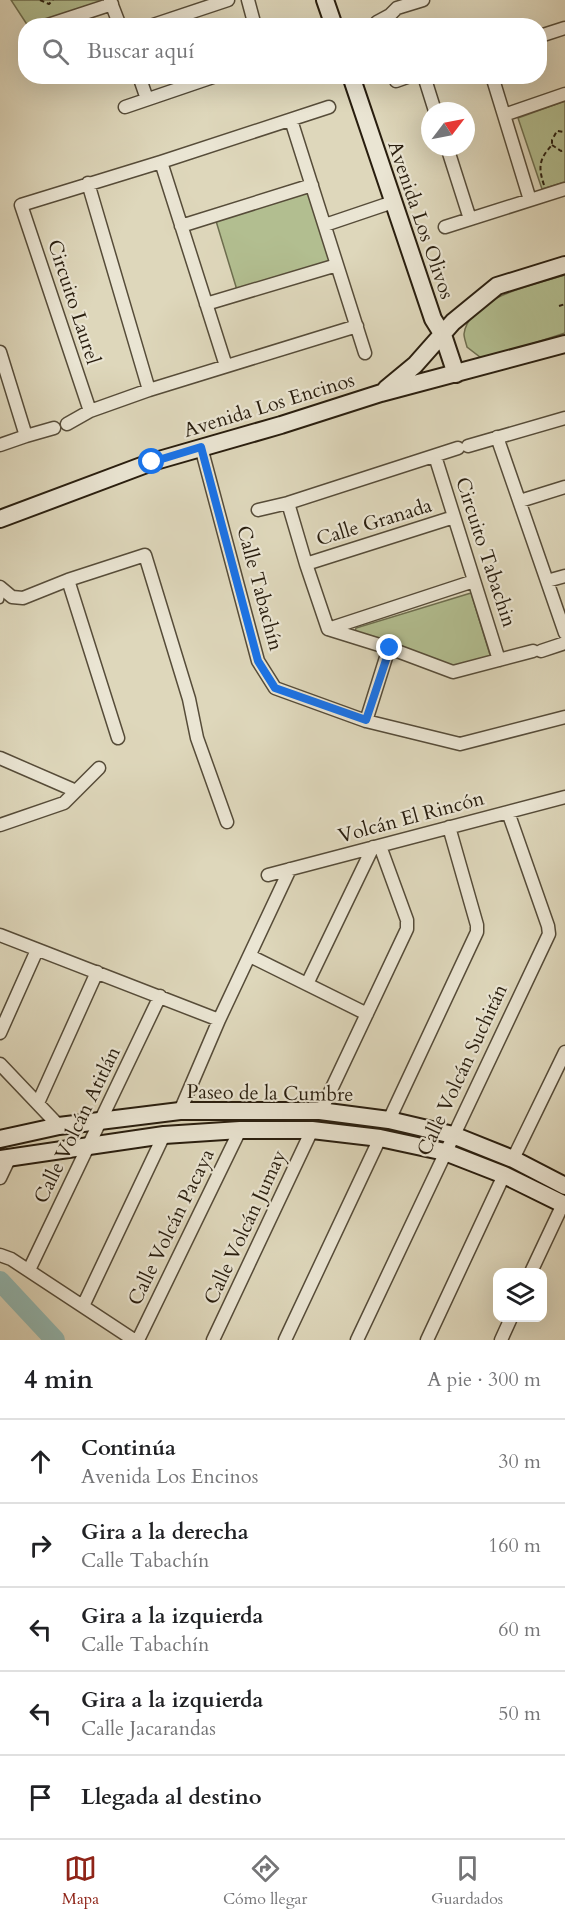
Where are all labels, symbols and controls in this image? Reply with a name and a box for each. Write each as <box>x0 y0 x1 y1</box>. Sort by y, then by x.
search box <box>18 18 547 84</box>
icon: search <box>39 35 72 68</box>
text: Buscar aquí <box>87 36 194 66</box>
north arrow <box>421 102 475 156</box>
street label: Avenida Los Olivos <box>381 137 461 303</box>
street label: Circuito Laurel <box>41 236 107 368</box>
street label: Avenida Los Encinos <box>180 366 358 444</box>
route start <box>138 448 164 474</box>
street label: Circuito Tabachin <box>449 474 523 631</box>
street label: Calle Granada <box>313 491 435 552</box>
street label: Calle Tabachín <box>230 523 290 654</box>
route end <box>376 634 402 660</box>
street label: Volcán El Rincón <box>335 784 488 849</box>
street label: Calle Volcán Suchitán <box>410 979 514 1160</box>
street label: Calle Volcán Atitlán <box>27 1042 127 1208</box>
street label: Paseo de la Cumbre <box>186 1078 354 1108</box>
street label: Calle Volcán Pacaya <box>121 1144 221 1310</box>
street label: Calle Volcán Jumay <box>197 1145 293 1309</box>
map controls <box>493 1268 547 1322</box>
button: layers <box>493 1268 547 1322</box>
text: 4 min <box>24 1362 93 1397</box>
text: A pie · 300 m <box>427 1366 541 1393</box>
text: Continúa <box>81 1433 176 1463</box>
icon: ahead <box>24 1445 57 1478</box>
text: 30 m <box>498 1448 541 1475</box>
text: Avenida Los Encinos <box>81 1463 258 1490</box>
text: Gira a la derecha <box>81 1517 249 1547</box>
icon: right <box>24 1529 57 1562</box>
text: 160 m <box>488 1532 541 1559</box>
text: Calle Tabachín <box>81 1547 209 1574</box>
text: Gira a la izquierda <box>81 1601 264 1631</box>
icon: left <box>24 1613 57 1646</box>
text: 60 m <box>498 1616 541 1643</box>
text: Calle Tabachín <box>81 1631 209 1658</box>
text: Gira a la izquierda <box>81 1685 264 1715</box>
icon: left <box>24 1697 57 1730</box>
text: 50 m <box>498 1700 541 1727</box>
text: Calle Jacarandas <box>81 1715 216 1742</box>
icon: arrive <box>24 1781 57 1814</box>
text: Llegada al destino <box>81 1782 262 1812</box>
tab: Mapa <box>62 1852 99 1910</box>
tab: Cómo llegar <box>223 1852 307 1910</box>
tab: Guardados <box>431 1852 503 1910</box>

